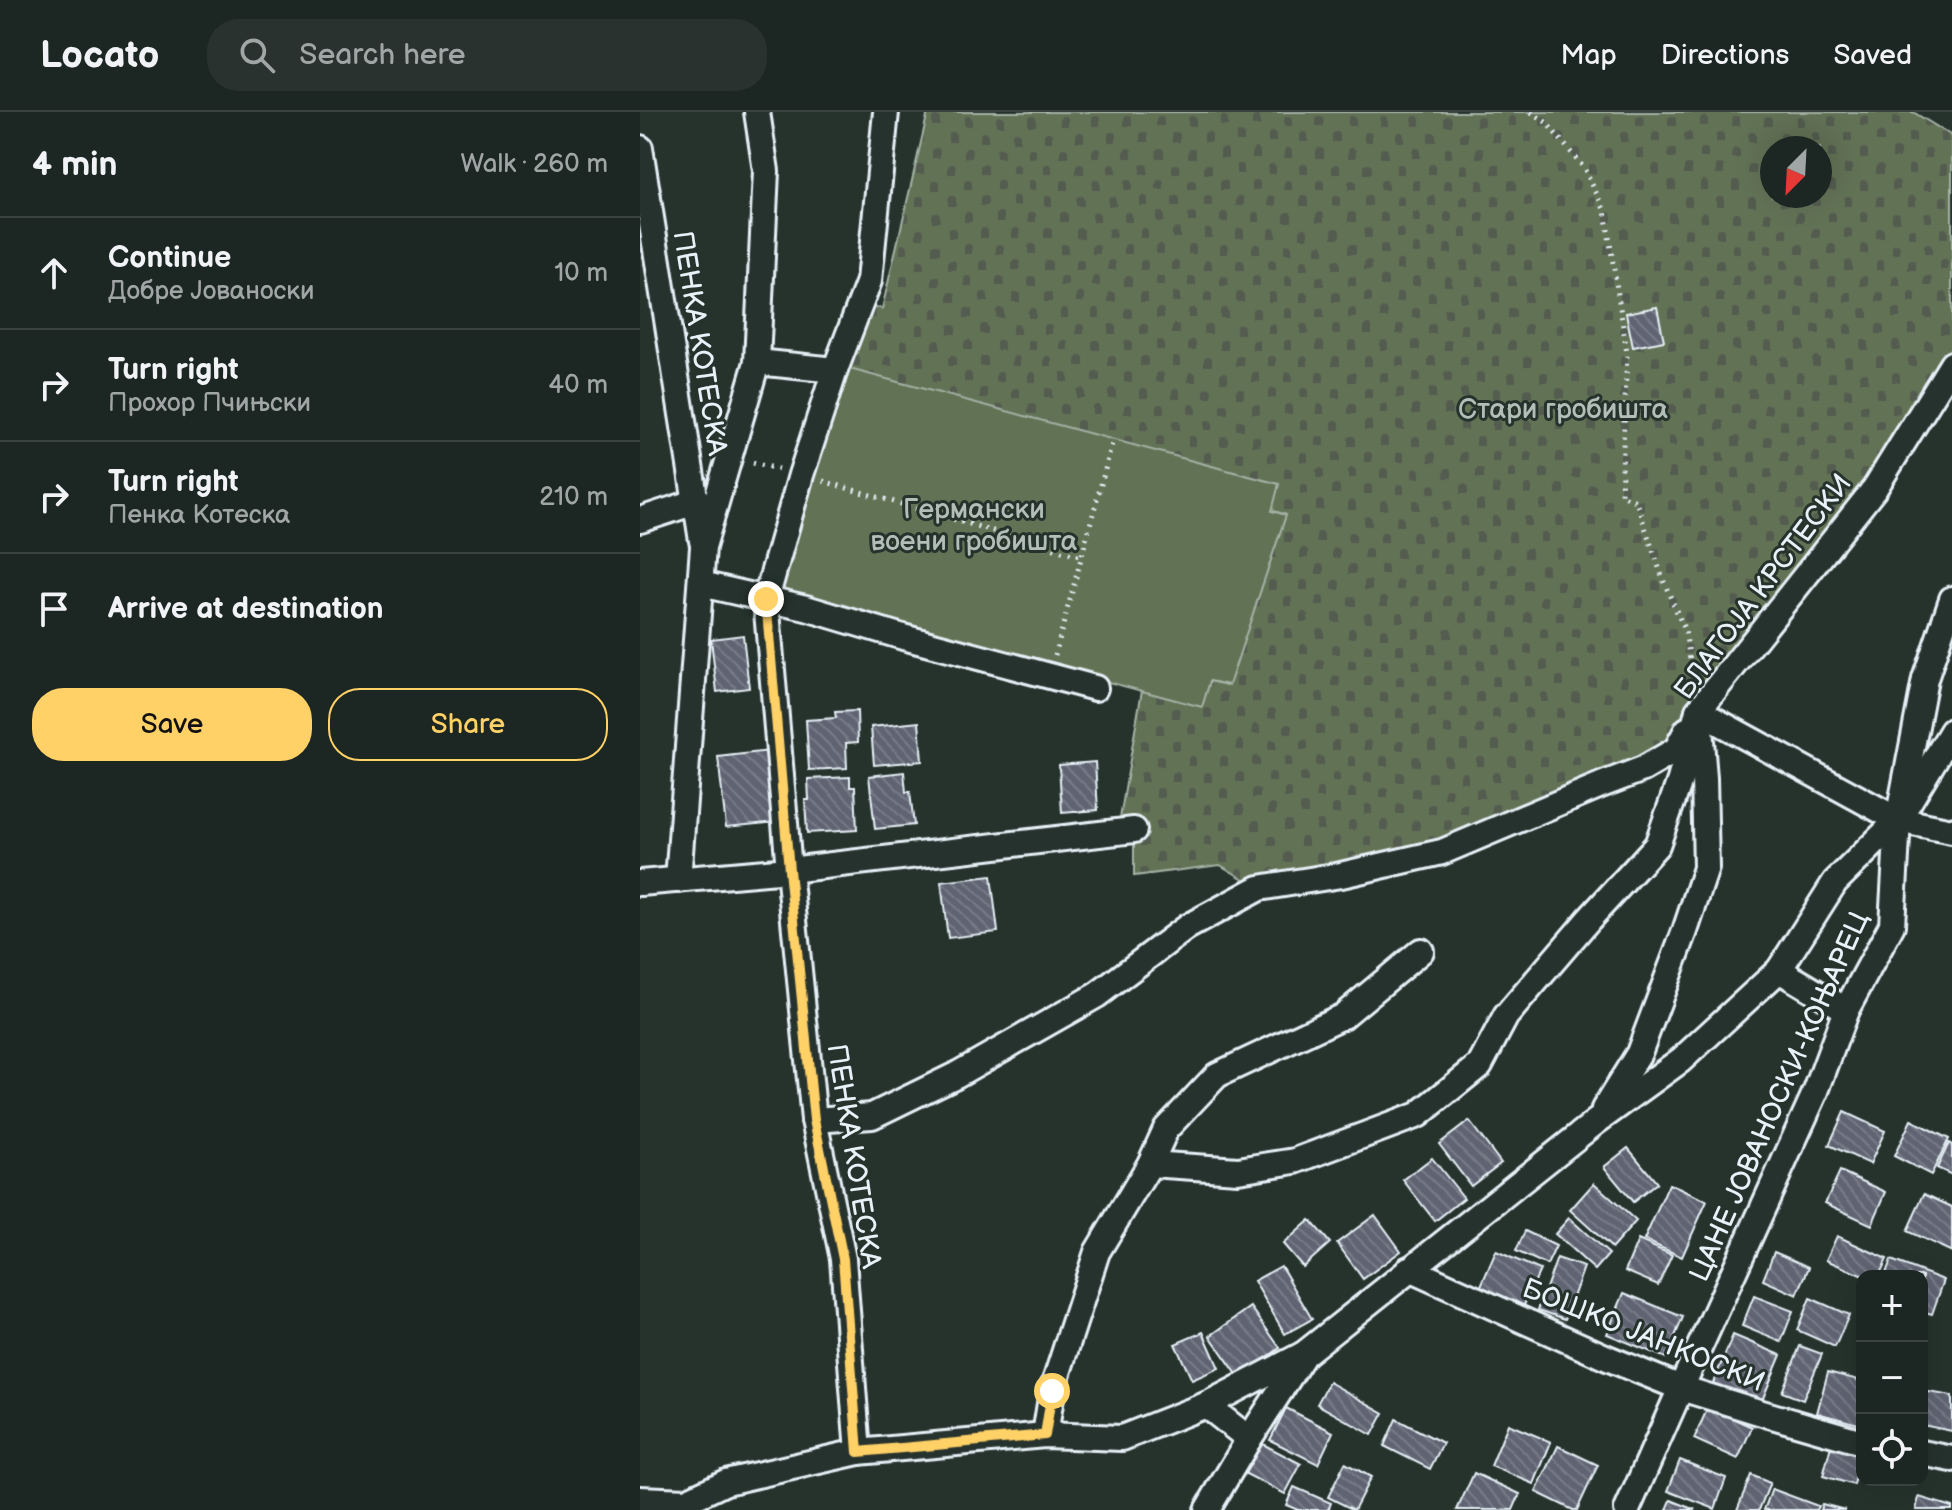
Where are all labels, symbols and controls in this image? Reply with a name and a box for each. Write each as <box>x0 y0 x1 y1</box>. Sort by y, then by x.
search box <box>207 19 767 91</box>
text: Locato <box>40 33 159 78</box>
icon: search <box>235 33 279 77</box>
text: Search here <box>299 37 466 73</box>
text: Map <box>1560 39 1617 72</box>
text: Directions <box>1661 39 1789 72</box>
text: Saved <box>1833 39 1912 72</box>
north arrow <box>1760 136 1832 208</box>
text: 4 min <box>32 144 118 185</box>
text: Walk · 260 m <box>461 149 608 180</box>
street label: ПЕНКА КОТЕСКА <box>665 229 734 459</box>
text: Continue <box>108 240 231 276</box>
icon: ahead <box>32 251 76 295</box>
text: 10 m <box>554 258 608 289</box>
text: Добре Јованоски <box>108 276 315 307</box>
text: Turn right <box>108 352 239 388</box>
icon: right <box>32 363 76 407</box>
text: 40 m <box>548 370 608 401</box>
text: Прохор Пчињски <box>108 388 311 419</box>
park label: Стари гробишта <box>1458 393 1668 426</box>
text: Turn right <box>108 464 239 500</box>
street label: БЛАГОЈА КРСТЕСКИ <box>1668 468 1859 706</box>
icon: right <box>32 475 76 519</box>
text: 210 m <box>539 482 608 513</box>
park label: Германски воени гробишта <box>871 493 1078 558</box>
text: Пенка Котеска <box>108 500 290 531</box>
route end <box>748 581 784 617</box>
icon: arrive <box>32 587 76 631</box>
text: Arrive at destination <box>108 591 384 627</box>
button: Save <box>32 688 312 761</box>
button: Share <box>328 688 608 761</box>
street label: ЦАНЕ ЈОВАНОСКИ-КОЊАРЕЦ <box>1683 906 1876 1286</box>
street label: ПЕНКА КОТЕСКА <box>819 1042 888 1272</box>
map controls <box>1856 1270 1928 1486</box>
button: + <box>1856 1270 1928 1342</box>
street label: БОШКО ЈАНКОСКИ <box>1518 1272 1769 1399</box>
button: − <box>1856 1342 1928 1414</box>
route start <box>1034 1373 1070 1409</box>
button: locate <box>1856 1414 1928 1486</box>

